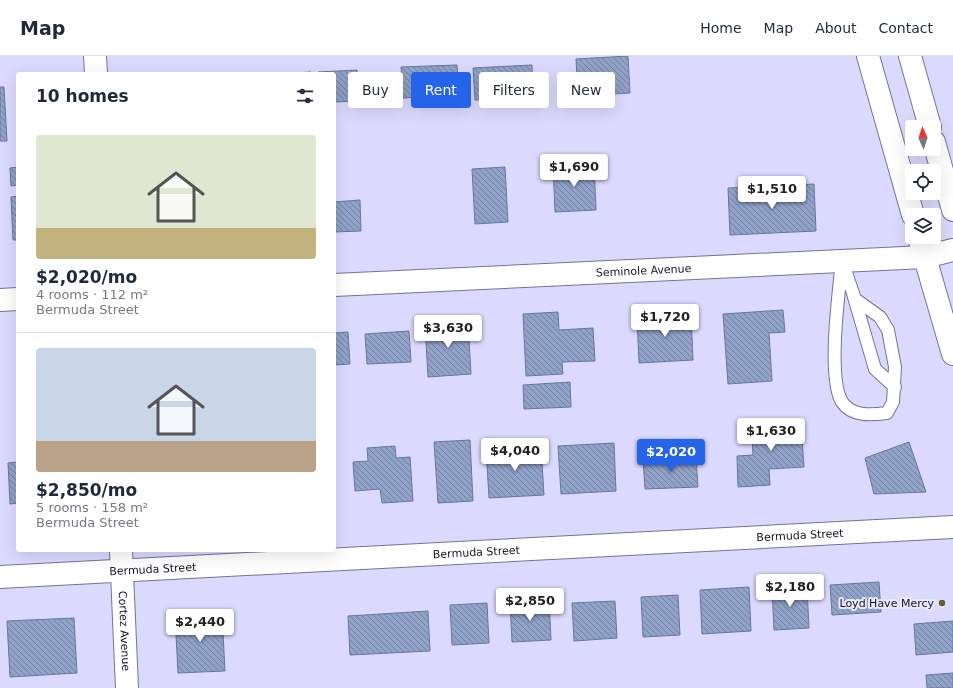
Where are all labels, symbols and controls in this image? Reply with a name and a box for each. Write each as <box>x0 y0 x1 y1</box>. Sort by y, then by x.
text: Map <box>20 17 65 39</box>
text: Home <box>700 20 742 36</box>
text: Map <box>764 20 793 36</box>
text: About <box>815 20 857 36</box>
text: Contact <box>879 20 933 36</box>
chip: Buy <box>348 72 403 108</box>
chip: Rent <box>411 72 471 108</box>
chip: Filters <box>479 72 549 108</box>
chip: New <box>557 72 615 108</box>
icon: filters <box>294 85 316 107</box>
text: 10 homes <box>36 86 129 106</box>
north arrow <box>905 120 941 156</box>
map controls <box>905 120 941 244</box>
pin: $1,690 <box>541 154 607 188</box>
text: $1,690 <box>549 159 599 174</box>
icon: home <box>140 161 212 233</box>
button: locate <box>905 164 941 200</box>
pin: $1,510 <box>739 176 805 210</box>
text: $1,510 <box>747 181 797 196</box>
button: layers <box>905 208 941 244</box>
street label: Seminole Avenue <box>596 262 692 280</box>
text: $2,020/mo <box>36 267 137 287</box>
text: 4 rooms · 112 m² <box>36 287 148 302</box>
text: Bermuda Street <box>36 302 139 317</box>
pin: $1,720 <box>632 304 698 338</box>
text: $1,720 <box>640 309 690 324</box>
pin: $3,630 <box>415 315 481 349</box>
text: $3,630 <box>423 320 473 335</box>
icon: home <box>140 374 212 446</box>
pin: $1,630 <box>738 418 804 452</box>
text: $1,630 <box>746 423 796 438</box>
pin: $4,040 <box>482 438 548 472</box>
pin: $2,020 <box>638 439 704 473</box>
text: $4,040 <box>490 443 540 458</box>
text: $2,020 <box>646 444 696 459</box>
text: $2,850/mo <box>36 480 137 500</box>
text: 5 rooms · 158 m² <box>36 500 148 515</box>
text: Bermuda Street <box>36 515 139 530</box>
street label: Bermuda Street <box>756 527 844 544</box>
street label: Bermuda Street <box>433 544 521 561</box>
street label: Bermuda Street <box>109 561 197 578</box>
pin: $2,180 <box>757 574 823 608</box>
text: $2,180 <box>765 579 815 594</box>
pin: $2,850 <box>497 588 563 622</box>
street label: Cortez Avenue <box>116 591 132 672</box>
text: $2,850 <box>505 593 555 608</box>
place label: Loyd Have Mercy <box>839 597 934 610</box>
marker: Loyd Have Mercy <box>937 598 947 608</box>
pin: $2,440 <box>167 609 233 643</box>
text: $2,440 <box>175 614 225 629</box>

